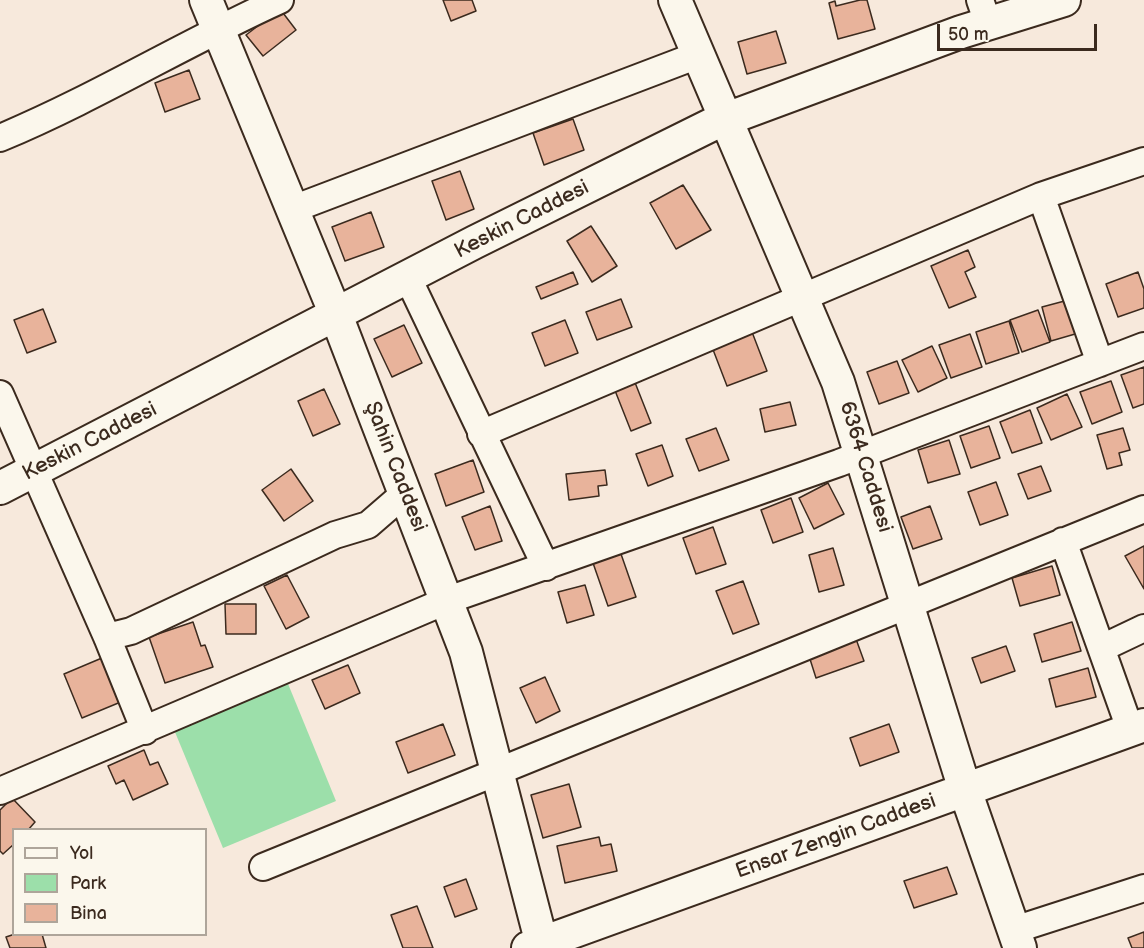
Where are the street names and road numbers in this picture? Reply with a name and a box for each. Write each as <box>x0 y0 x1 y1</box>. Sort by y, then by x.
street label: Keskin Caddesi <box>451 175 593 265</box>
street label: Keskin Caddesi <box>19 397 161 487</box>
street label: Şahin Caddesi <box>359 398 431 536</box>
street label: 6364 Caddesi <box>833 398 897 536</box>
street label: Ensar Zengin Caddesi <box>732 789 940 885</box>

